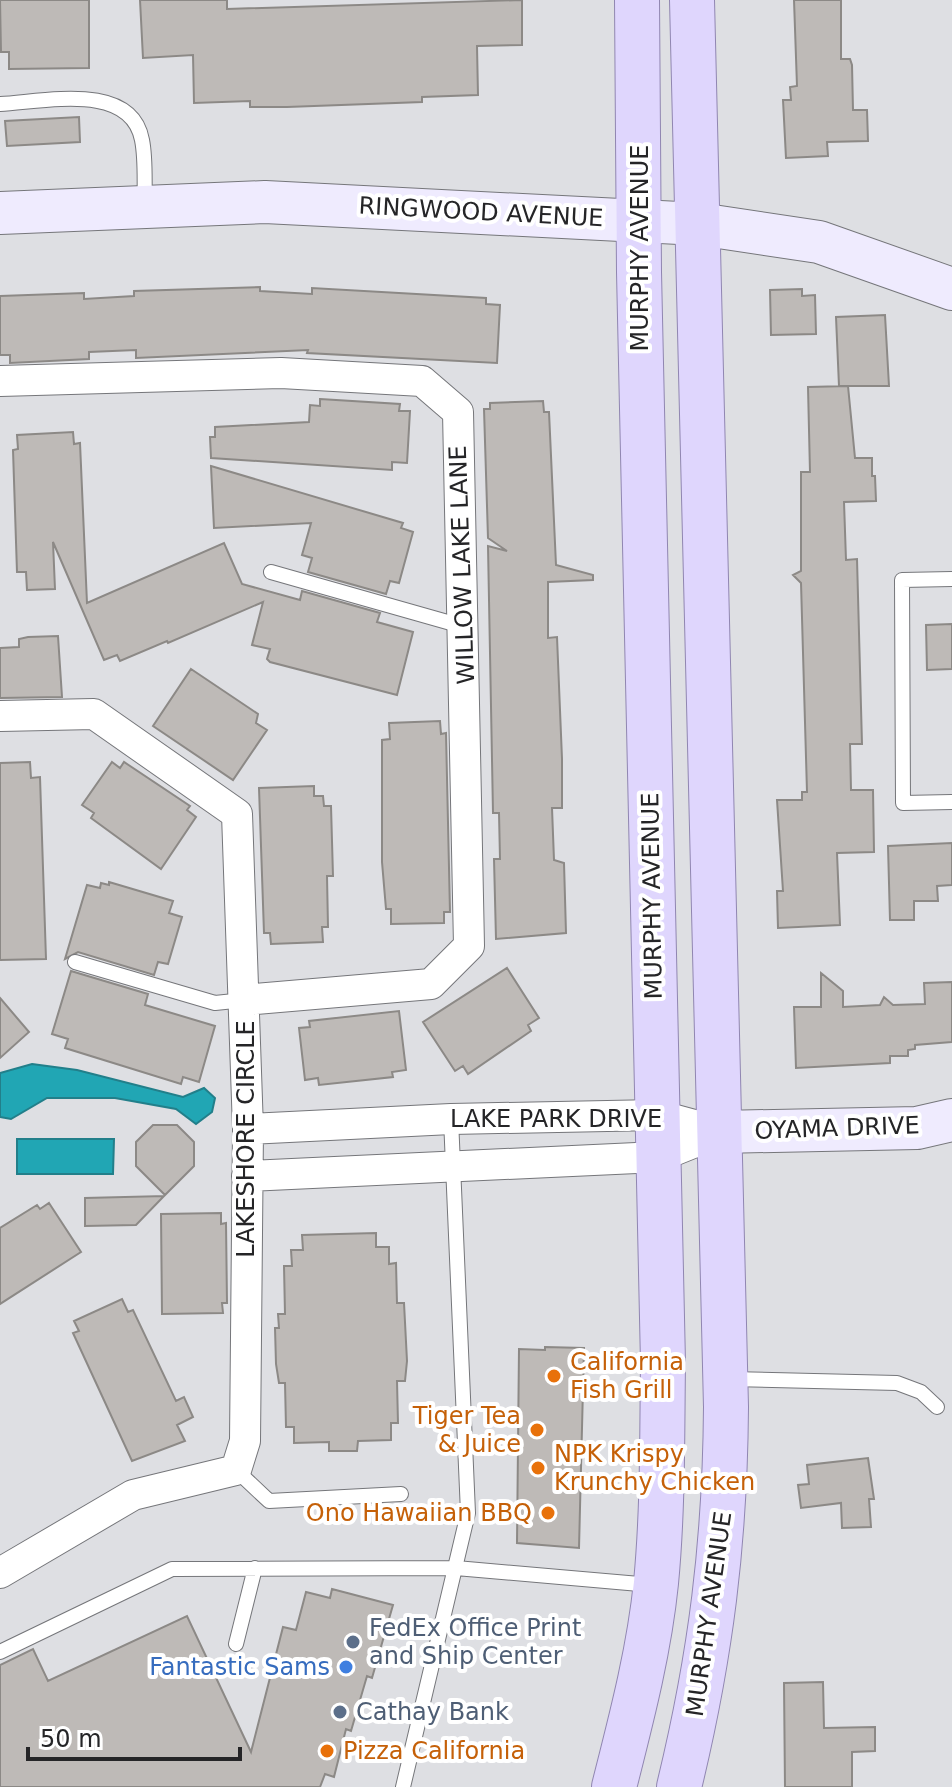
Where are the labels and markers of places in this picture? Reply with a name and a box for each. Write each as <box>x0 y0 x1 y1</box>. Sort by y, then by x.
place label: California Fish Grill <box>570 1348 684 1404</box>
marker: California Fish Grill <box>545 1367 563 1385</box>
place label: Tiger Tea & Juice <box>412 1402 521 1458</box>
marker: Tiger Tea & Juice <box>528 1421 546 1439</box>
place label: NPK Krispy Krunchy Chicken <box>554 1440 755 1496</box>
marker: NPK Krispy Krunchy Chicken <box>529 1459 547 1477</box>
place label: Ono Hawaiian BBQ <box>306 1499 532 1527</box>
marker: Ono Hawaiian BBQ <box>539 1504 557 1522</box>
place label: FedEx Office Print and Ship Center <box>369 1614 581 1670</box>
marker: FedEx Office Print and Ship Center <box>344 1633 362 1651</box>
place label: Fantastic Sams <box>149 1653 330 1681</box>
marker: Fantastic Sams <box>337 1658 355 1676</box>
place label: Cathay Bank <box>356 1698 509 1726</box>
marker: Cathay Bank <box>331 1703 349 1721</box>
place label: Pizza California <box>343 1737 525 1765</box>
marker: Pizza California <box>318 1742 336 1760</box>

